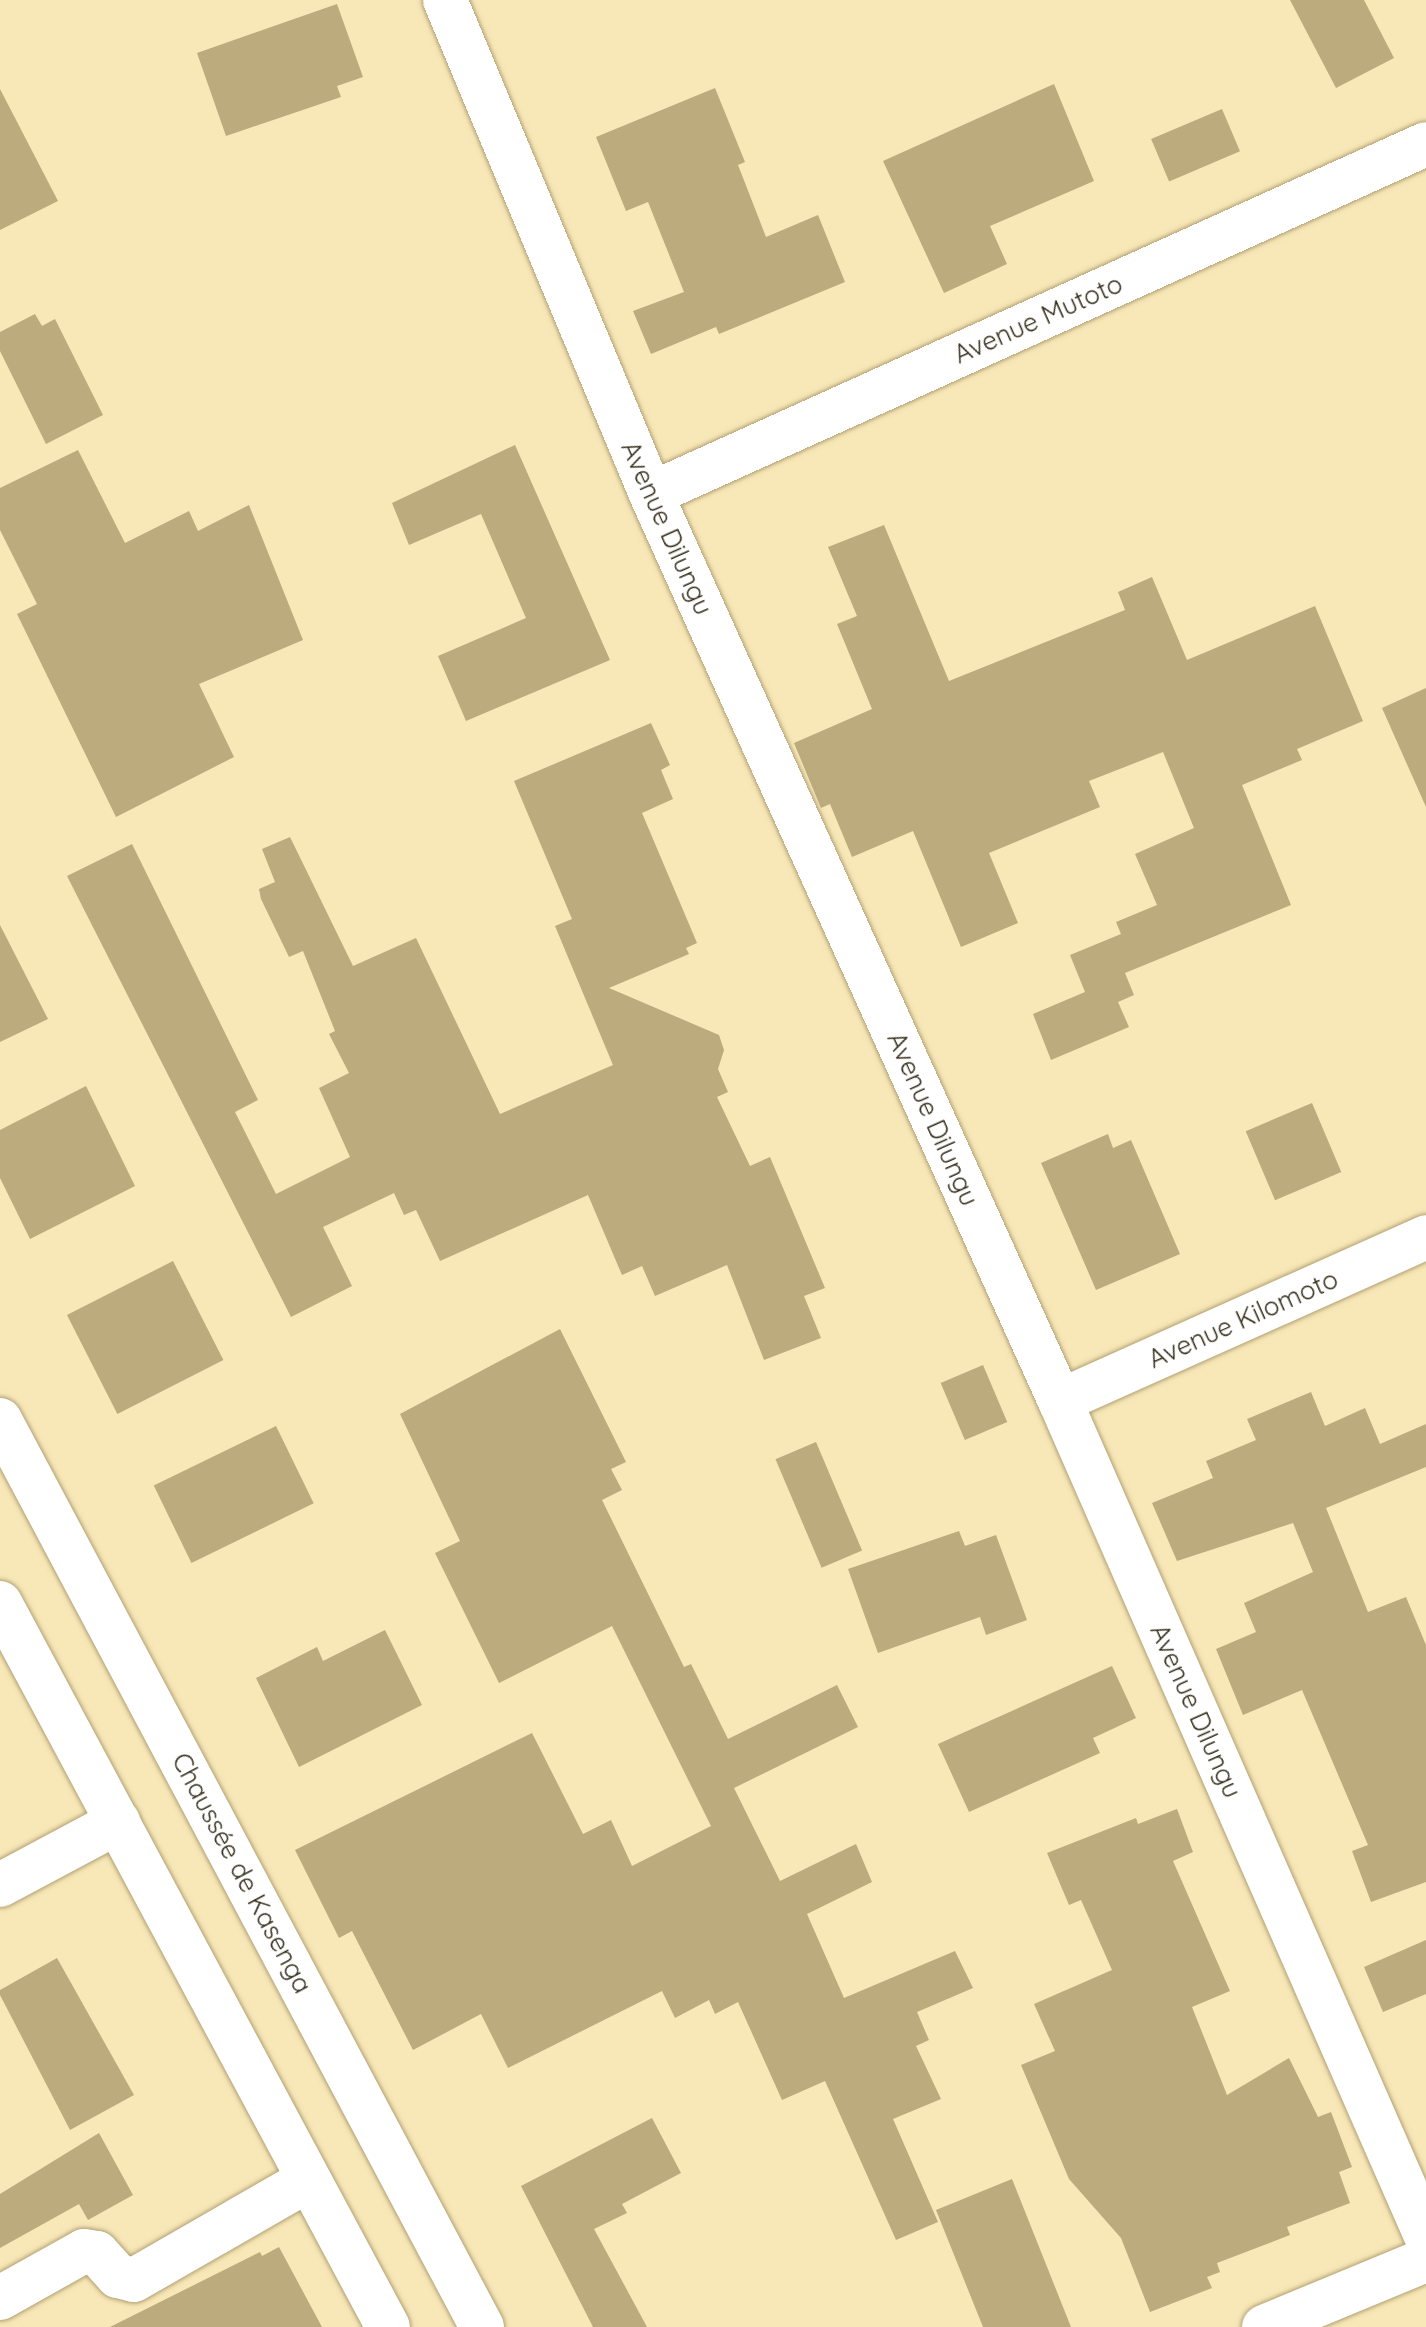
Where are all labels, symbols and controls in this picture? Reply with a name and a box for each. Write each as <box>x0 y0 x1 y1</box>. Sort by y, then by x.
street label: Avenue Mutoto <box>949 268 1127 370</box>
street label: Avenue Dilungu <box>615 436 719 620</box>
street label: Avenue Dilungu <box>881 1027 985 1211</box>
street label: Avenue Kilomoto <box>1143 1263 1343 1375</box>
street label: Avenue Dilungu <box>1144 1619 1248 1803</box>
street label: Chaussée de Kasenga <box>165 1748 319 1998</box>

